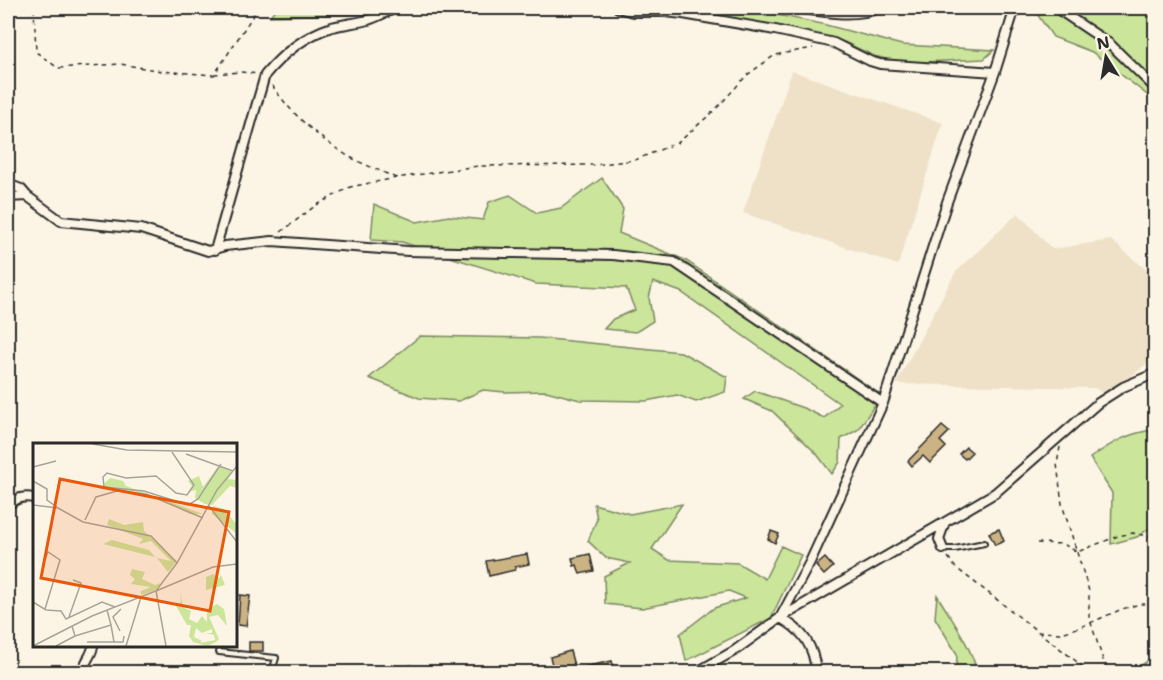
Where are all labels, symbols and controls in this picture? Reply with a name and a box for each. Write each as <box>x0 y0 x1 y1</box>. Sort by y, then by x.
north arrow <box>1076 27 1136 87</box>
text: N <box>1095 31 1111 54</box>
inset map <box>33 443 237 647</box>

